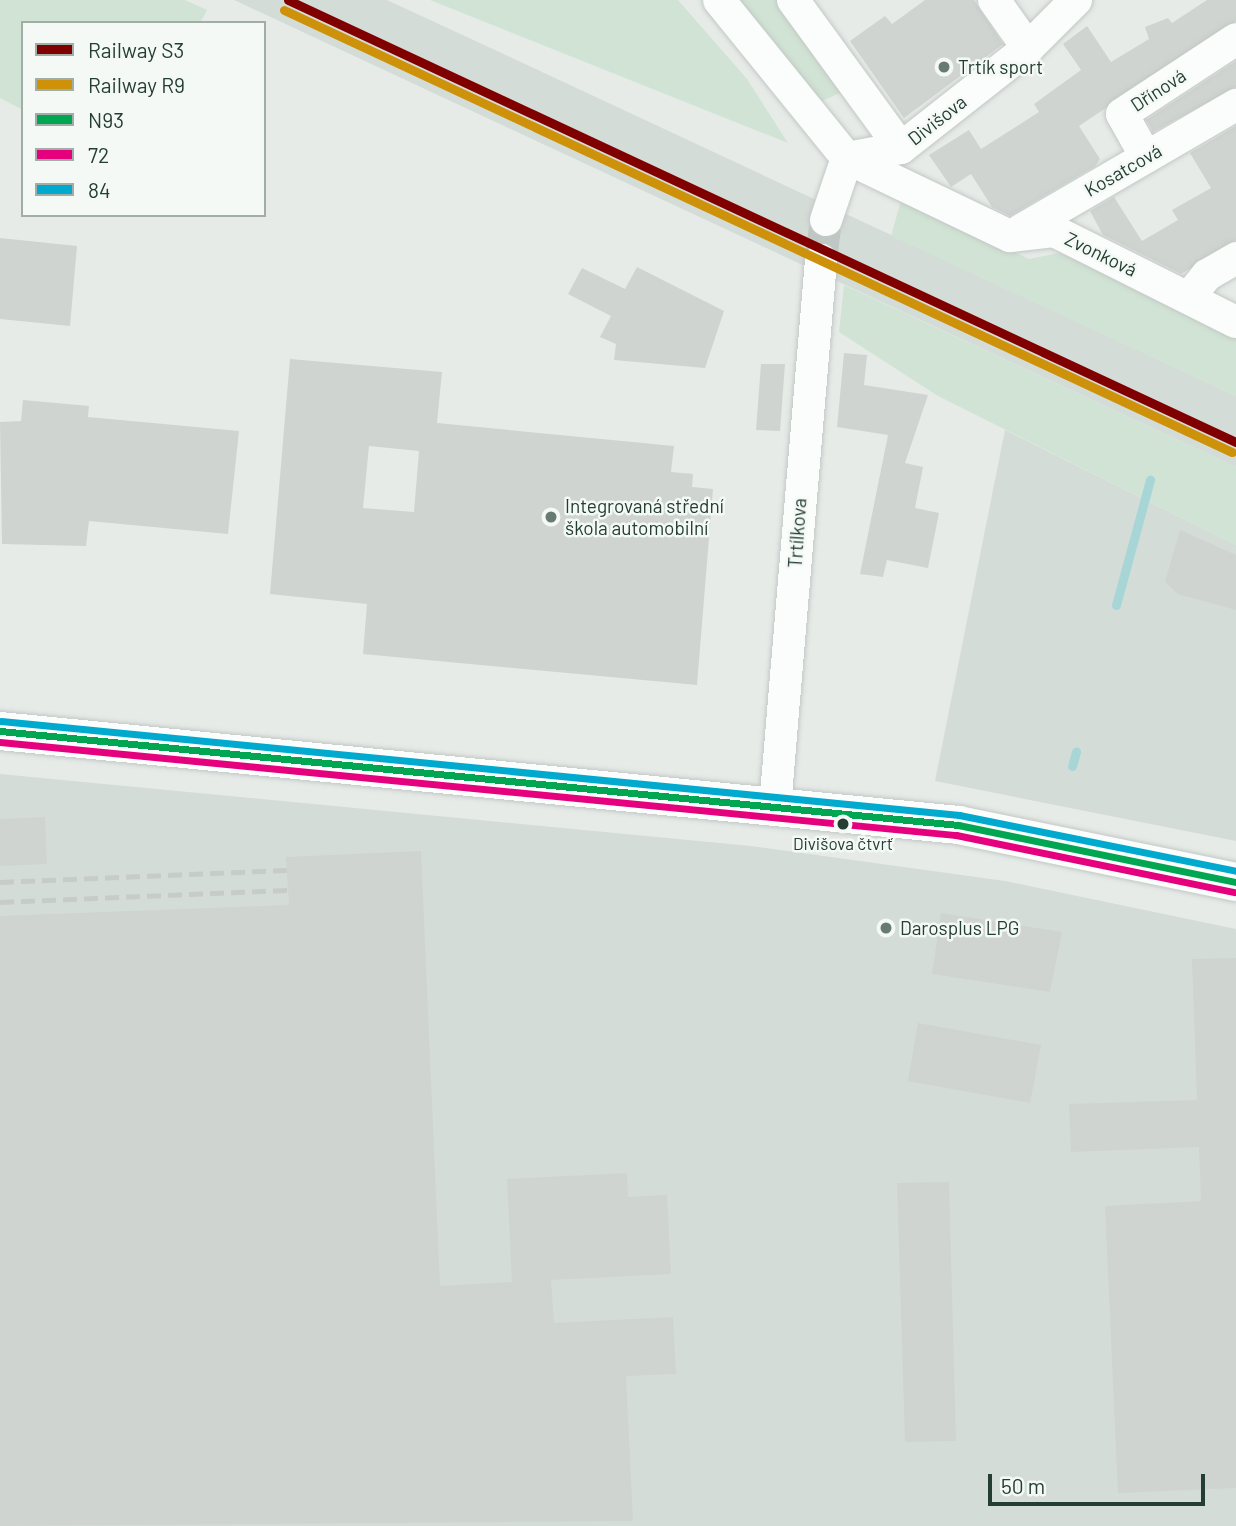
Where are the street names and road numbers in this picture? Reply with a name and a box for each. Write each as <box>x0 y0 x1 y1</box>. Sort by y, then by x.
street label: Dřínová <box>1126 64 1190 116</box>
street label: Divišova <box>903 90 971 150</box>
street label: Kosatcová <box>1080 139 1166 201</box>
street label: Zvonková <box>1061 227 1141 281</box>
street label: Trtílkova <box>783 497 811 569</box>

